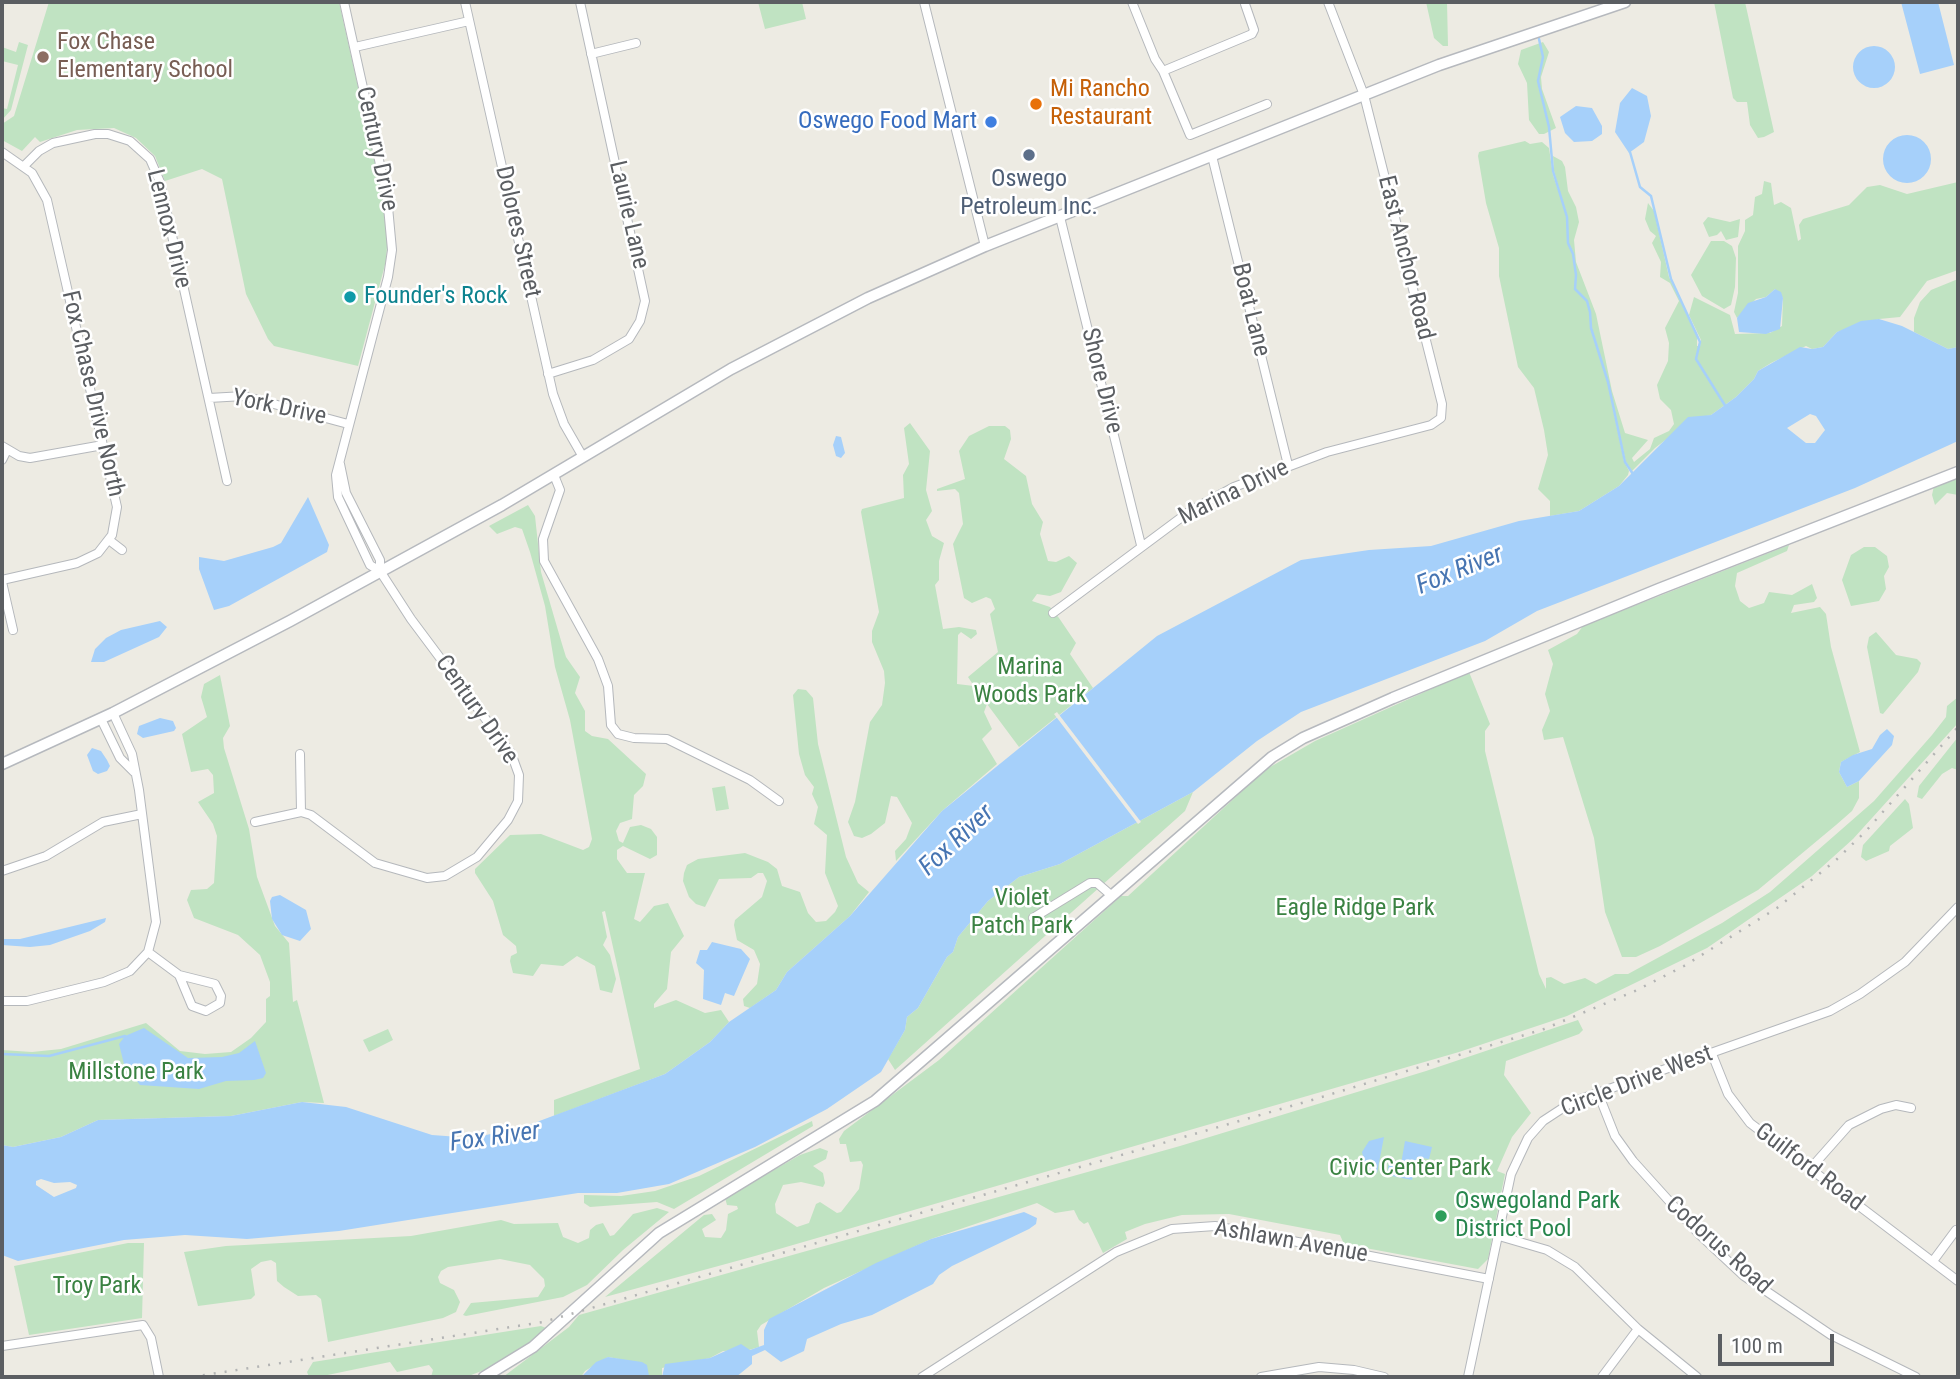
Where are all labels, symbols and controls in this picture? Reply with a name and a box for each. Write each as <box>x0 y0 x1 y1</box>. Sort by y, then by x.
place label: Fox Chase Elementary School <box>57 29 233 85</box>
marker: Fox Chase Elementary School <box>35 49 51 65</box>
place label: Mi Rancho Restaurant <box>1050 76 1152 132</box>
street label: Century Drive <box>349 84 403 214</box>
marker: Mi Rancho Restaurant <box>1028 96 1044 112</box>
place label: Oswego Food Mart <box>798 108 977 136</box>
marker: Oswego Food Mart <box>983 114 999 130</box>
marker: Oswego Petroleum Inc. <box>1021 147 1037 163</box>
street label: Laurie Lane <box>602 158 654 272</box>
street label: Dolores Street <box>488 163 546 301</box>
place label: Oswego Petroleum Inc. <box>960 166 1098 222</box>
street label: Lennox Drive <box>139 167 197 291</box>
street label: East Anchor Road <box>1371 173 1439 343</box>
street label: Boat Lane <box>1225 260 1275 360</box>
place label: Founder's Rock <box>364 283 508 311</box>
street label: Fox Chase Drive North <box>54 288 130 500</box>
marker: Founder's Rock <box>342 289 358 305</box>
street label: Shore Drive <box>1074 325 1128 437</box>
street label: York Drive <box>229 384 329 432</box>
street label: Marina Drive <box>1174 454 1294 532</box>
water label: Fox River <box>1412 540 1508 602</box>
street label: Century Drive <box>428 650 524 770</box>
park label: Marina Woods Park <box>973 654 1087 710</box>
water label: Fox River <box>913 799 1001 883</box>
park label: Violet Patch Park <box>971 885 1073 941</box>
park label: Eagle Ridge Park <box>1275 895 1435 923</box>
street label: Circle Drive West <box>1557 1040 1717 1124</box>
park label: Millstone Park <box>68 1059 204 1087</box>
water label: Fox River <box>448 1116 542 1160</box>
street label: Guilford Road <box>1749 1118 1869 1218</box>
park label: Civic Center Park <box>1329 1155 1491 1183</box>
place label: Oswegoland Park District Pool <box>1455 1188 1620 1244</box>
street label: Codorus Road <box>1659 1191 1777 1301</box>
marker: Oswegoland Park District Pool <box>1433 1208 1449 1224</box>
street label: Ashlawn Avenue <box>1212 1214 1370 1270</box>
park label: Troy Park <box>53 1273 141 1301</box>
scale bar <box>1722 1320 1838 1364</box>
text: 100 m <box>1731 1334 1783 1358</box>

